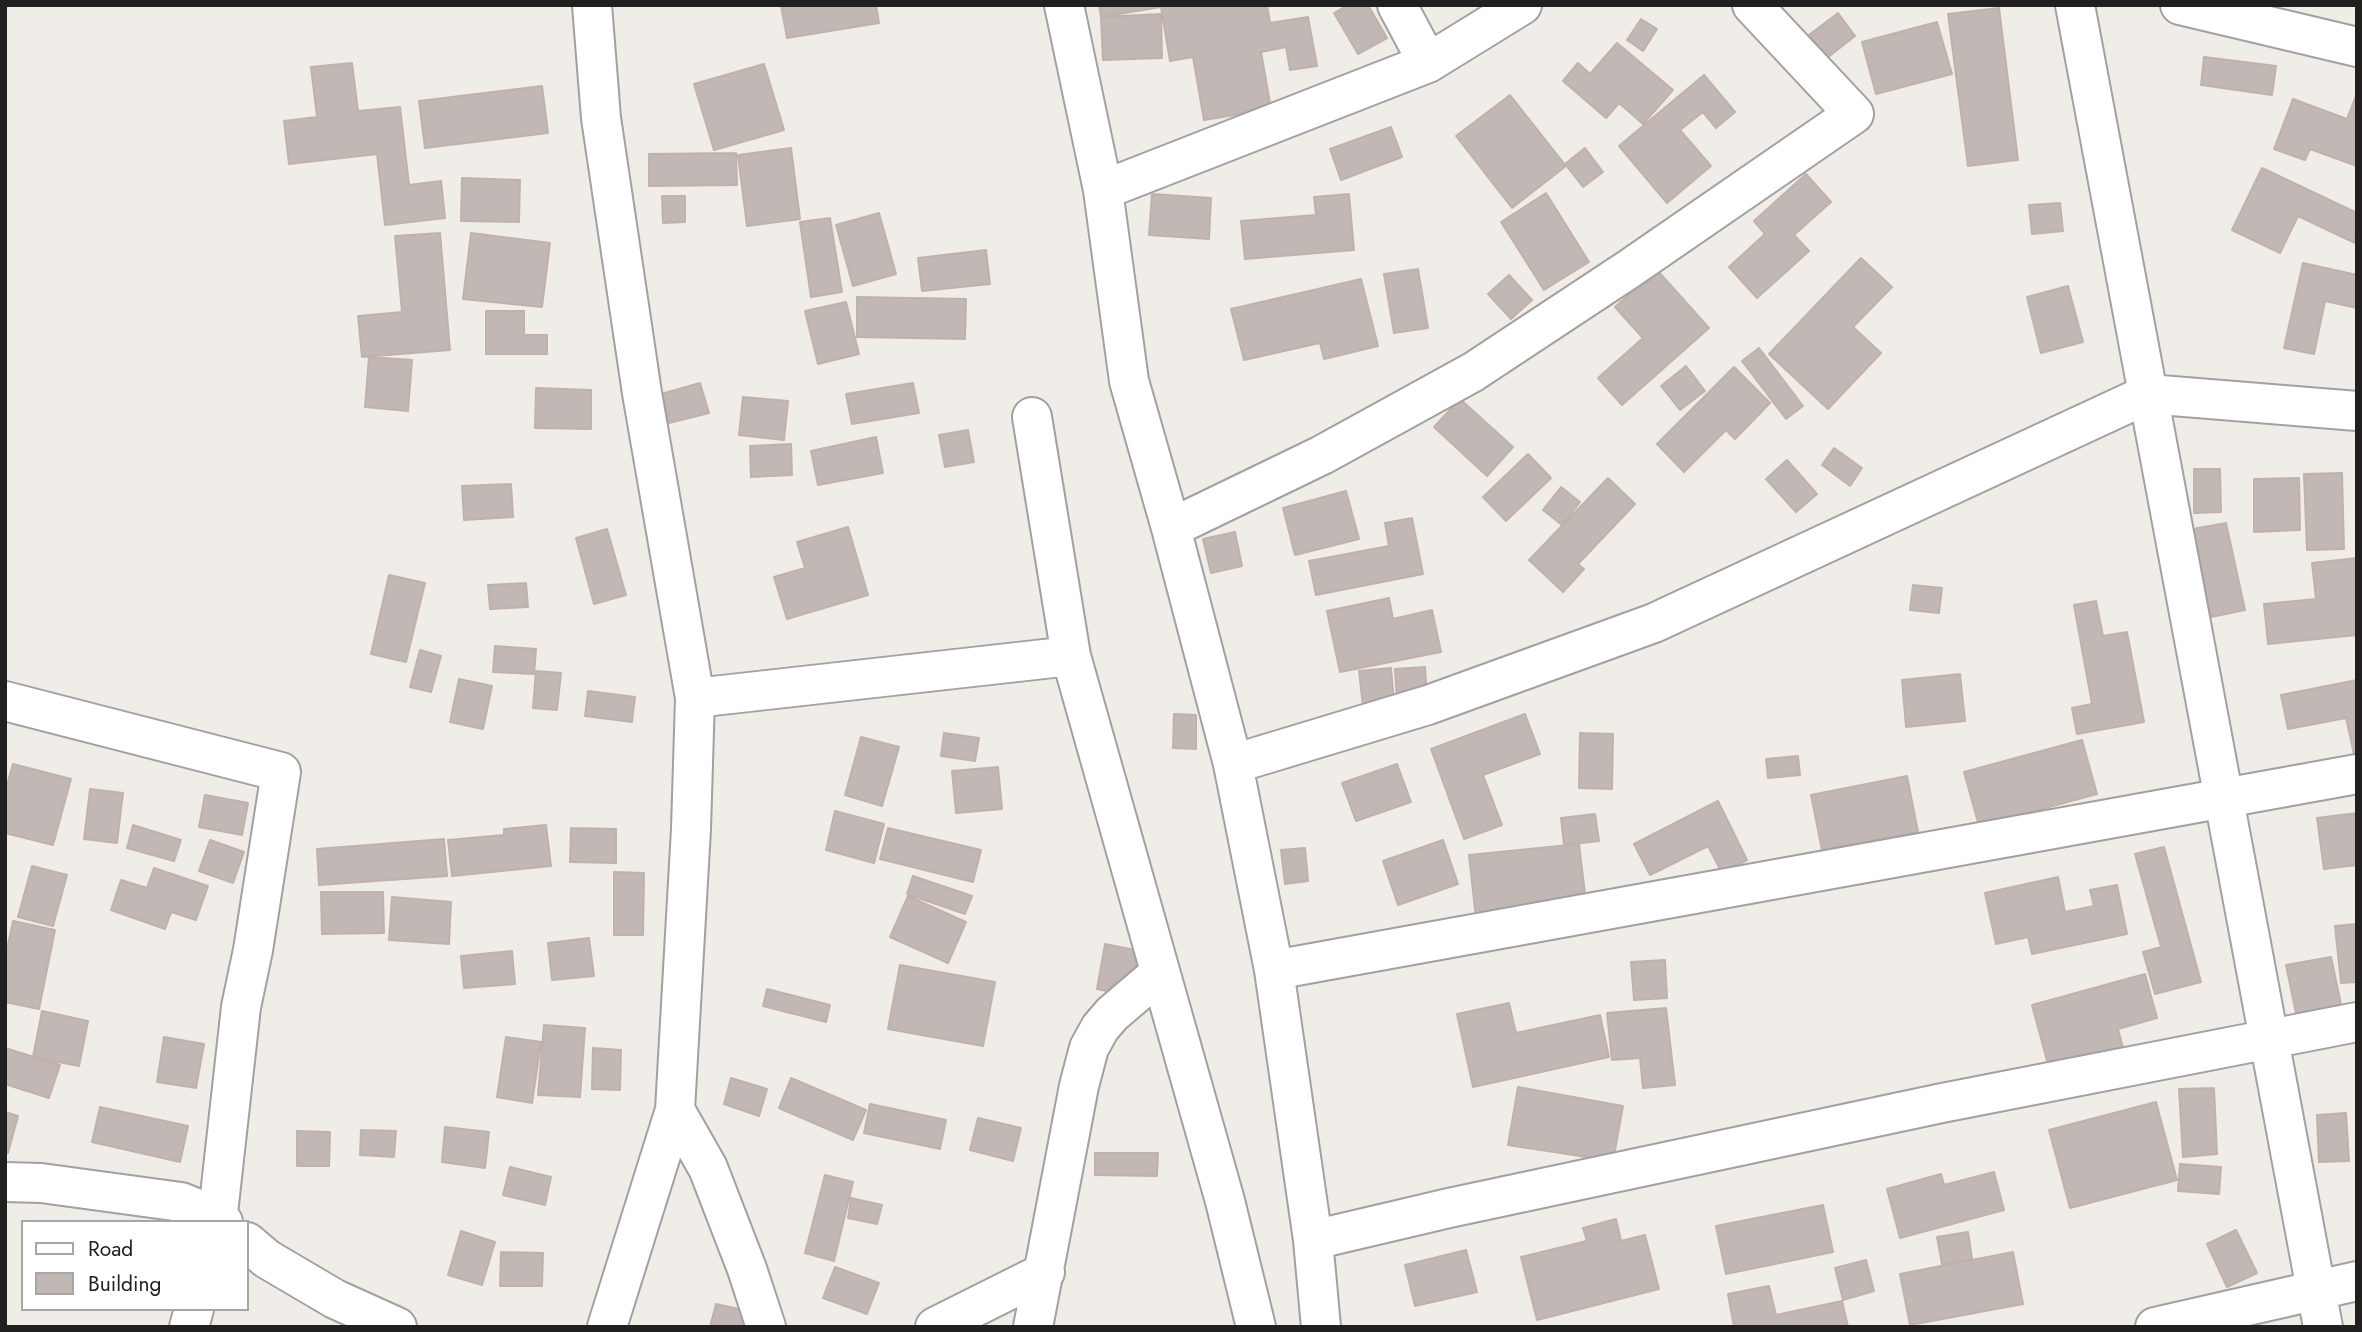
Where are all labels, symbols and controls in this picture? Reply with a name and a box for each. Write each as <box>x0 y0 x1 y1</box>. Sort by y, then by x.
legend <box>21 1220 248 1311</box>
text: Road <box>88 1234 133 1264</box>
text: Building <box>88 1269 161 1299</box>

